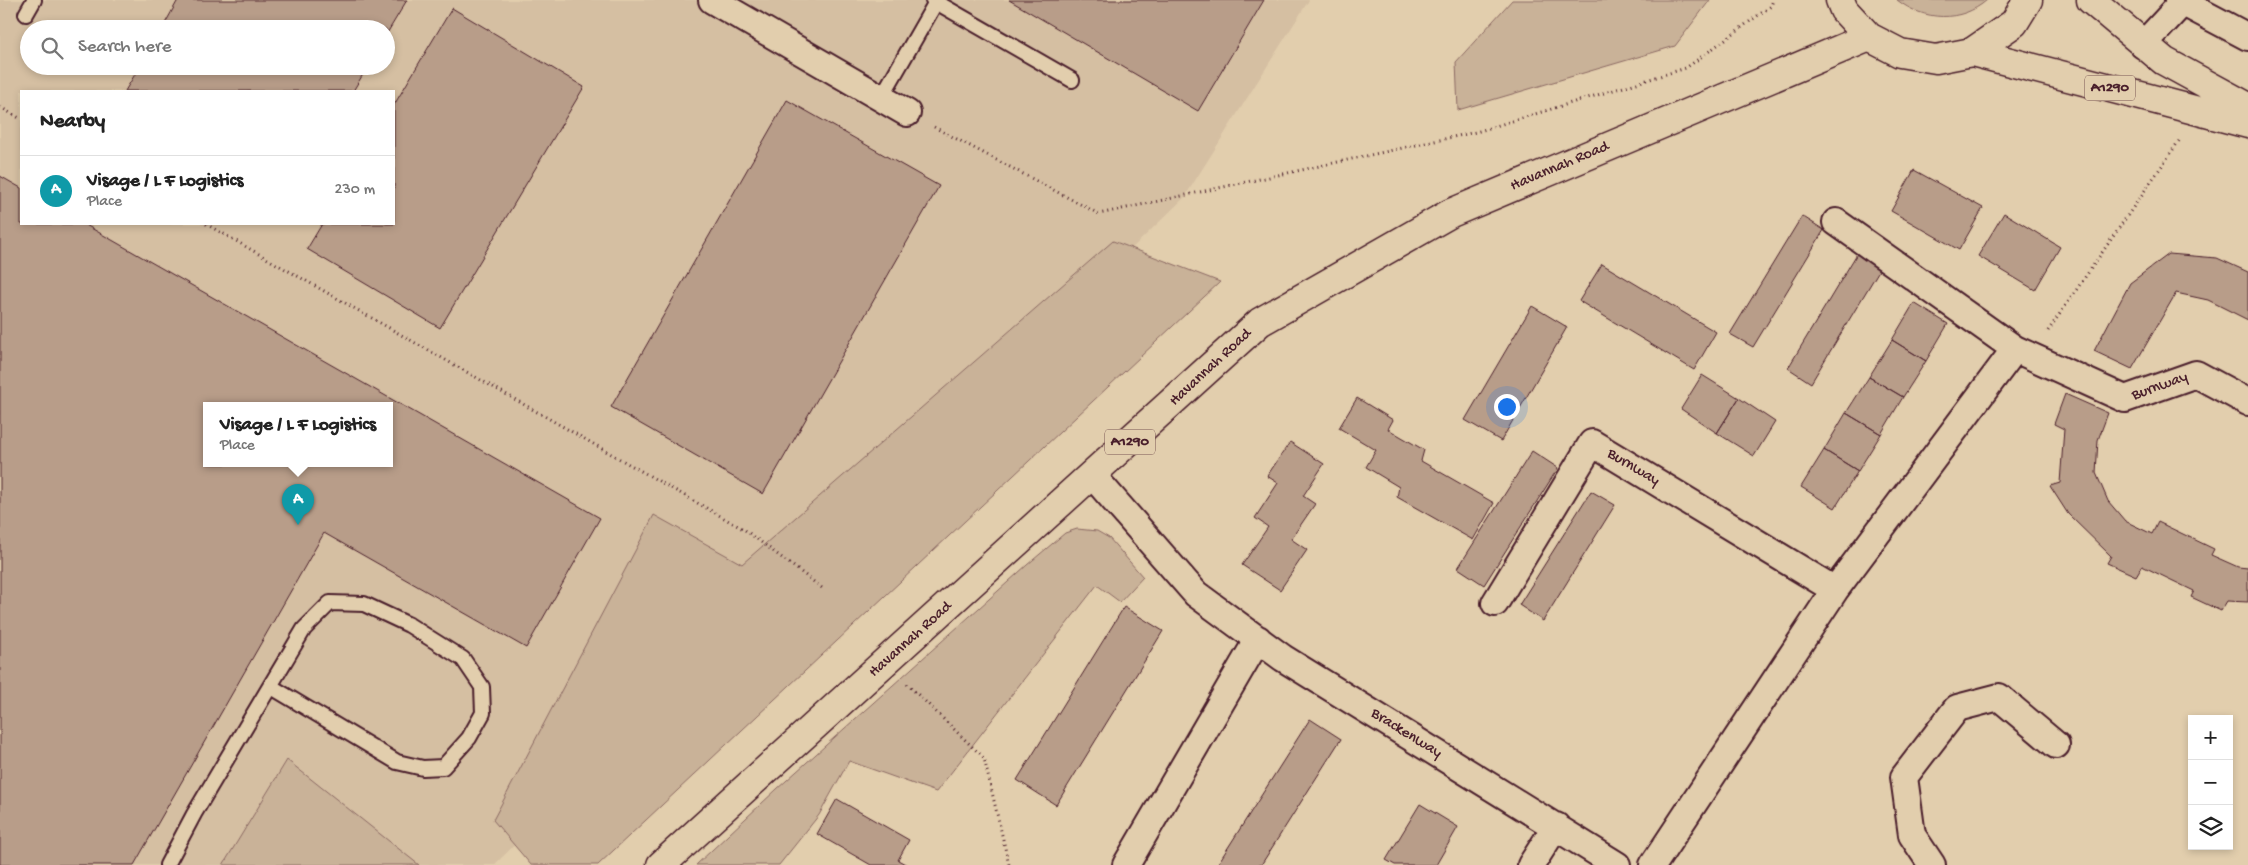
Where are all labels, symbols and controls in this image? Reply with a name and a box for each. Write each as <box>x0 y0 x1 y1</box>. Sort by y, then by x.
search box <box>20 20 395 75</box>
icon: search <box>38 34 66 62</box>
text: Search here <box>78 36 172 59</box>
road number: A1290 <box>2085 76 2135 100</box>
text: Nearby <box>40 110 105 135</box>
street label: Havannah Road <box>1508 137 1614 196</box>
text: Visage / L F Logistics <box>87 170 243 193</box>
text: A <box>51 181 61 200</box>
text: 230 m <box>335 181 375 200</box>
text: Place <box>87 193 122 212</box>
street label: Havannah Road <box>1166 324 1257 411</box>
street label: Burnway <box>2129 368 2191 406</box>
your location <box>1494 394 1520 420</box>
popup <box>203 402 393 467</box>
text: Visage / L F Logistics <box>220 414 376 437</box>
road number: A1290 <box>1105 430 1155 454</box>
text: Place <box>220 437 255 456</box>
street label: Burnway <box>1602 444 1663 491</box>
pin: A <box>282 484 314 525</box>
street label: Havannah Road <box>865 597 958 682</box>
street label: Brackenway <box>1366 704 1445 763</box>
map controls <box>2188 715 2233 850</box>
button: + <box>2188 715 2233 760</box>
button: − <box>2188 760 2233 805</box>
button: layers <box>2188 805 2233 850</box>

